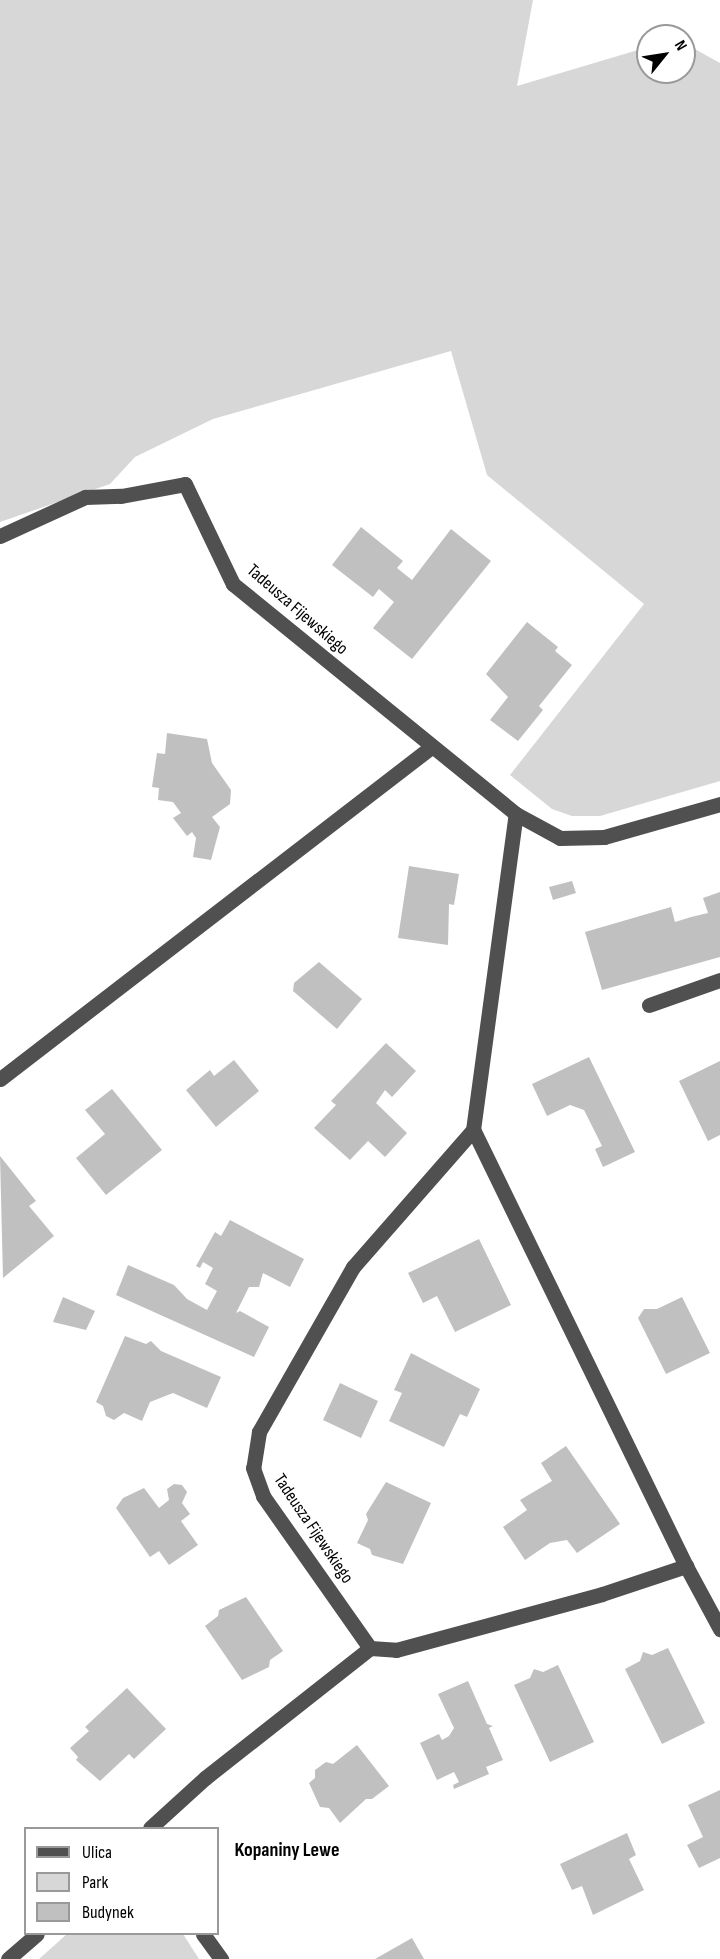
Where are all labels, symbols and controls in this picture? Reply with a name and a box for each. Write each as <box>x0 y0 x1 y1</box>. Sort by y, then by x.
north arrow <box>636 24 696 84</box>
text: N <box>670 37 691 54</box>
street label: Tadeusza Fijewskiego <box>242 560 352 660</box>
street label: Tadeusza Fijewskiego <box>268 1470 358 1588</box>
legend <box>24 1827 219 1935</box>
district label: Kopaniny Lewe <box>235 1838 339 1862</box>
text: Ulica <box>82 1842 112 1863</box>
text: Park <box>82 1872 108 1893</box>
text: Budynek <box>82 1902 134 1923</box>

